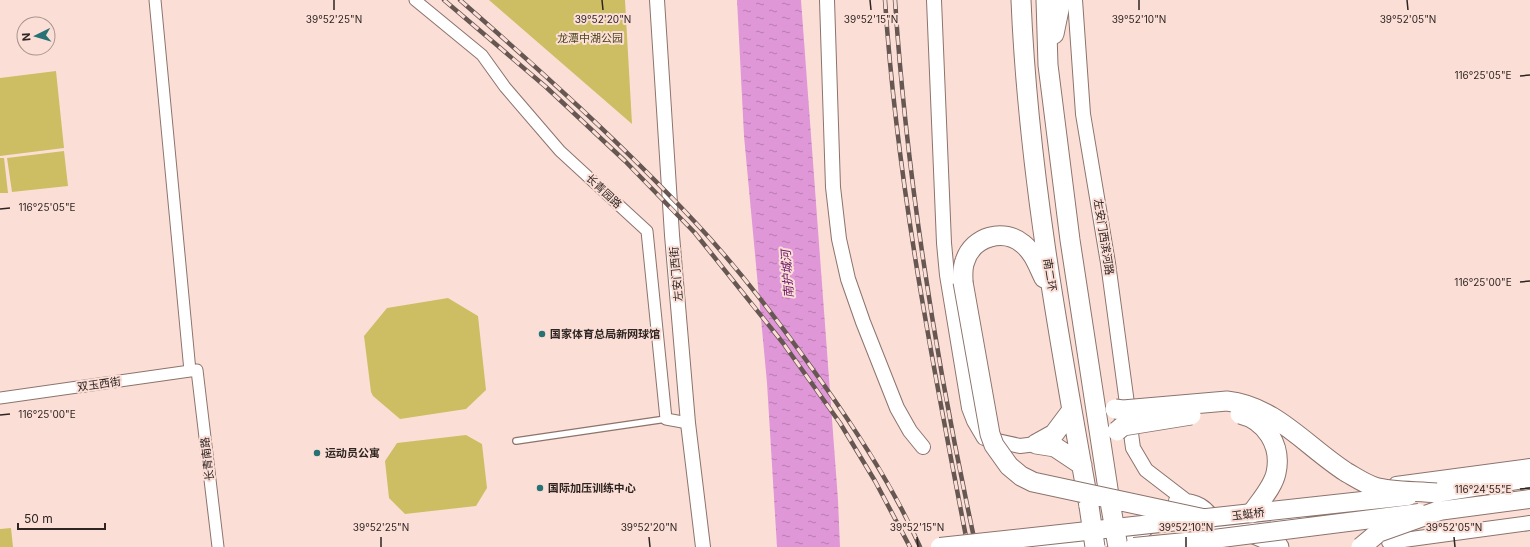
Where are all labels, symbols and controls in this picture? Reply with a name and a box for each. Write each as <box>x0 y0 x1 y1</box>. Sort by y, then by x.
text: 39°52'25"N <box>306 13 362 25</box>
text: 39°52'20"N <box>575 13 631 25</box>
text: 39°52'15"N <box>844 13 898 25</box>
text: 39°52'10"N <box>1112 13 1166 25</box>
text: 39°52'05"N <box>1380 13 1436 25</box>
north arrow <box>16 16 56 56</box>
park label: 龙潭中湖公园 <box>557 31 623 45</box>
text: N <box>19 32 33 42</box>
text: 116°25'05"E <box>1454 69 1512 81</box>
street label: 长青园路 <box>583 171 625 211</box>
street label: 左安门西滨河路 <box>1091 198 1117 276</box>
text: 116°25'05"E <box>18 201 76 213</box>
street label: 左安门西街 <box>667 246 685 302</box>
water label: 南护城河 <box>778 248 796 298</box>
street label: 南二环 <box>1041 258 1059 292</box>
text: 116°25'00"E <box>1454 276 1512 288</box>
place label: 国家体育总局新网球馆 <box>550 327 660 341</box>
marker: 国家体育总局新网球馆 <box>537 329 547 339</box>
street label: 双玉西街 <box>76 374 122 394</box>
text: 116°25'00"E <box>18 408 76 420</box>
street label: 长青南路 <box>197 436 217 482</box>
place label: 运动员公寓 <box>325 446 380 460</box>
marker: 运动员公寓 <box>312 448 322 458</box>
place label: 国际加压训练中心 <box>548 481 636 495</box>
marker: 国际加压训练中心 <box>535 483 545 493</box>
text: 116°24'55"E <box>1454 483 1512 495</box>
scale bar <box>18 505 105 531</box>
street label: 玉蜓桥 <box>1231 505 1265 523</box>
text: 50 m <box>24 511 53 526</box>
text: 39°52'25"N <box>353 521 409 533</box>
text: 39°52'20"N <box>621 521 677 533</box>
text: 39°52'15"N <box>890 521 944 533</box>
text: 39°52'10"N <box>1159 521 1213 533</box>
text: 39°52'05"N <box>1426 521 1482 533</box>

